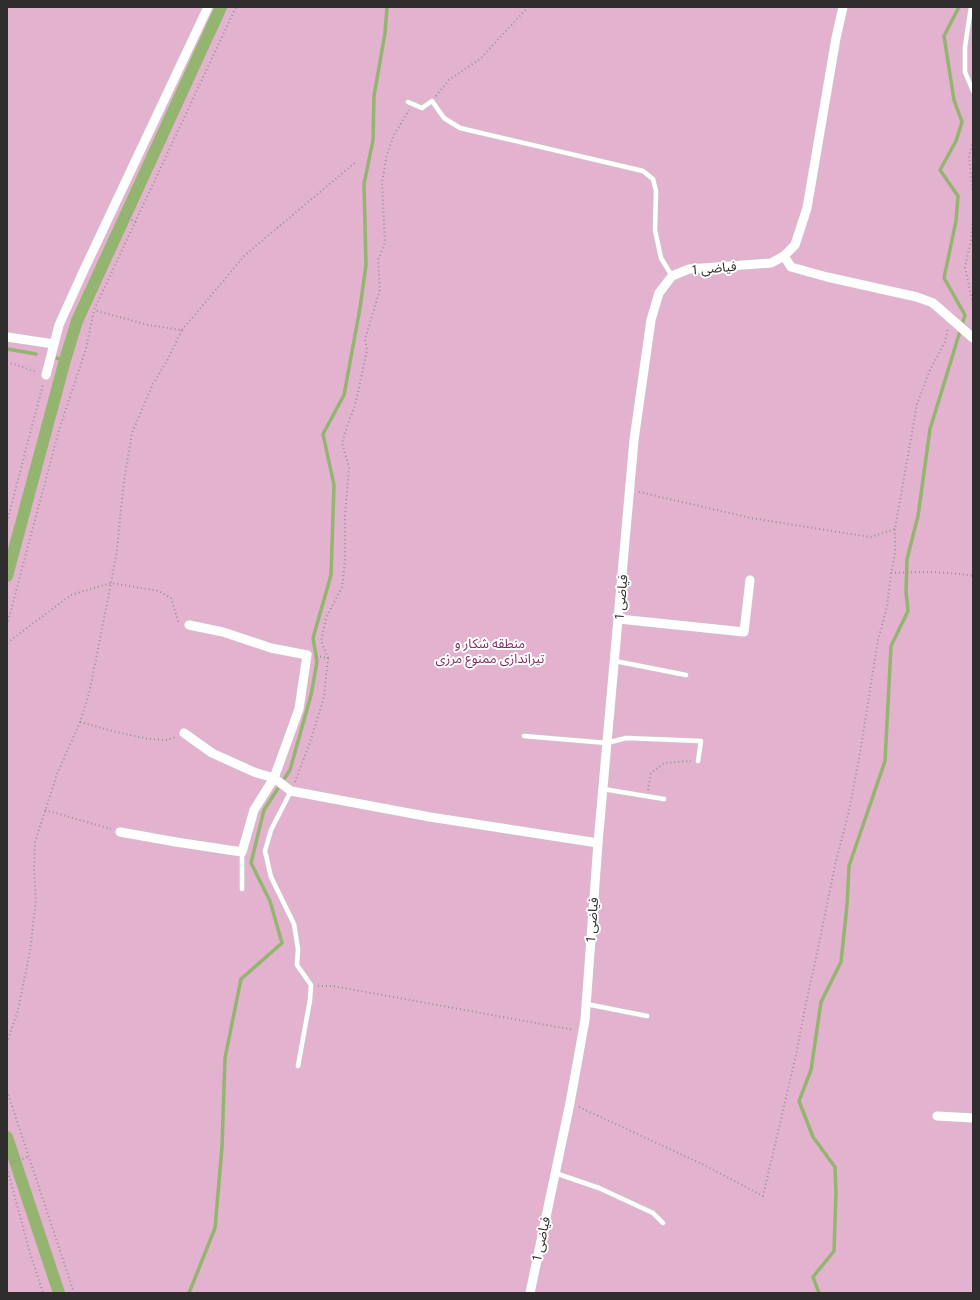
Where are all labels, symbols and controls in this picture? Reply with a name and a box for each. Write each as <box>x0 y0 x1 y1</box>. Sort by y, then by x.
street label: فیاضی 1 <box>691 259 737 278</box>
street label: فیاضی 1 <box>612 574 631 620</box>
park label: منطقه شکار و تیراندازی ممنوع مرزی <box>436 636 545 669</box>
street label: فیاضی 1 <box>583 897 602 943</box>
street label: فیاضی 1 <box>529 1215 554 1263</box>

